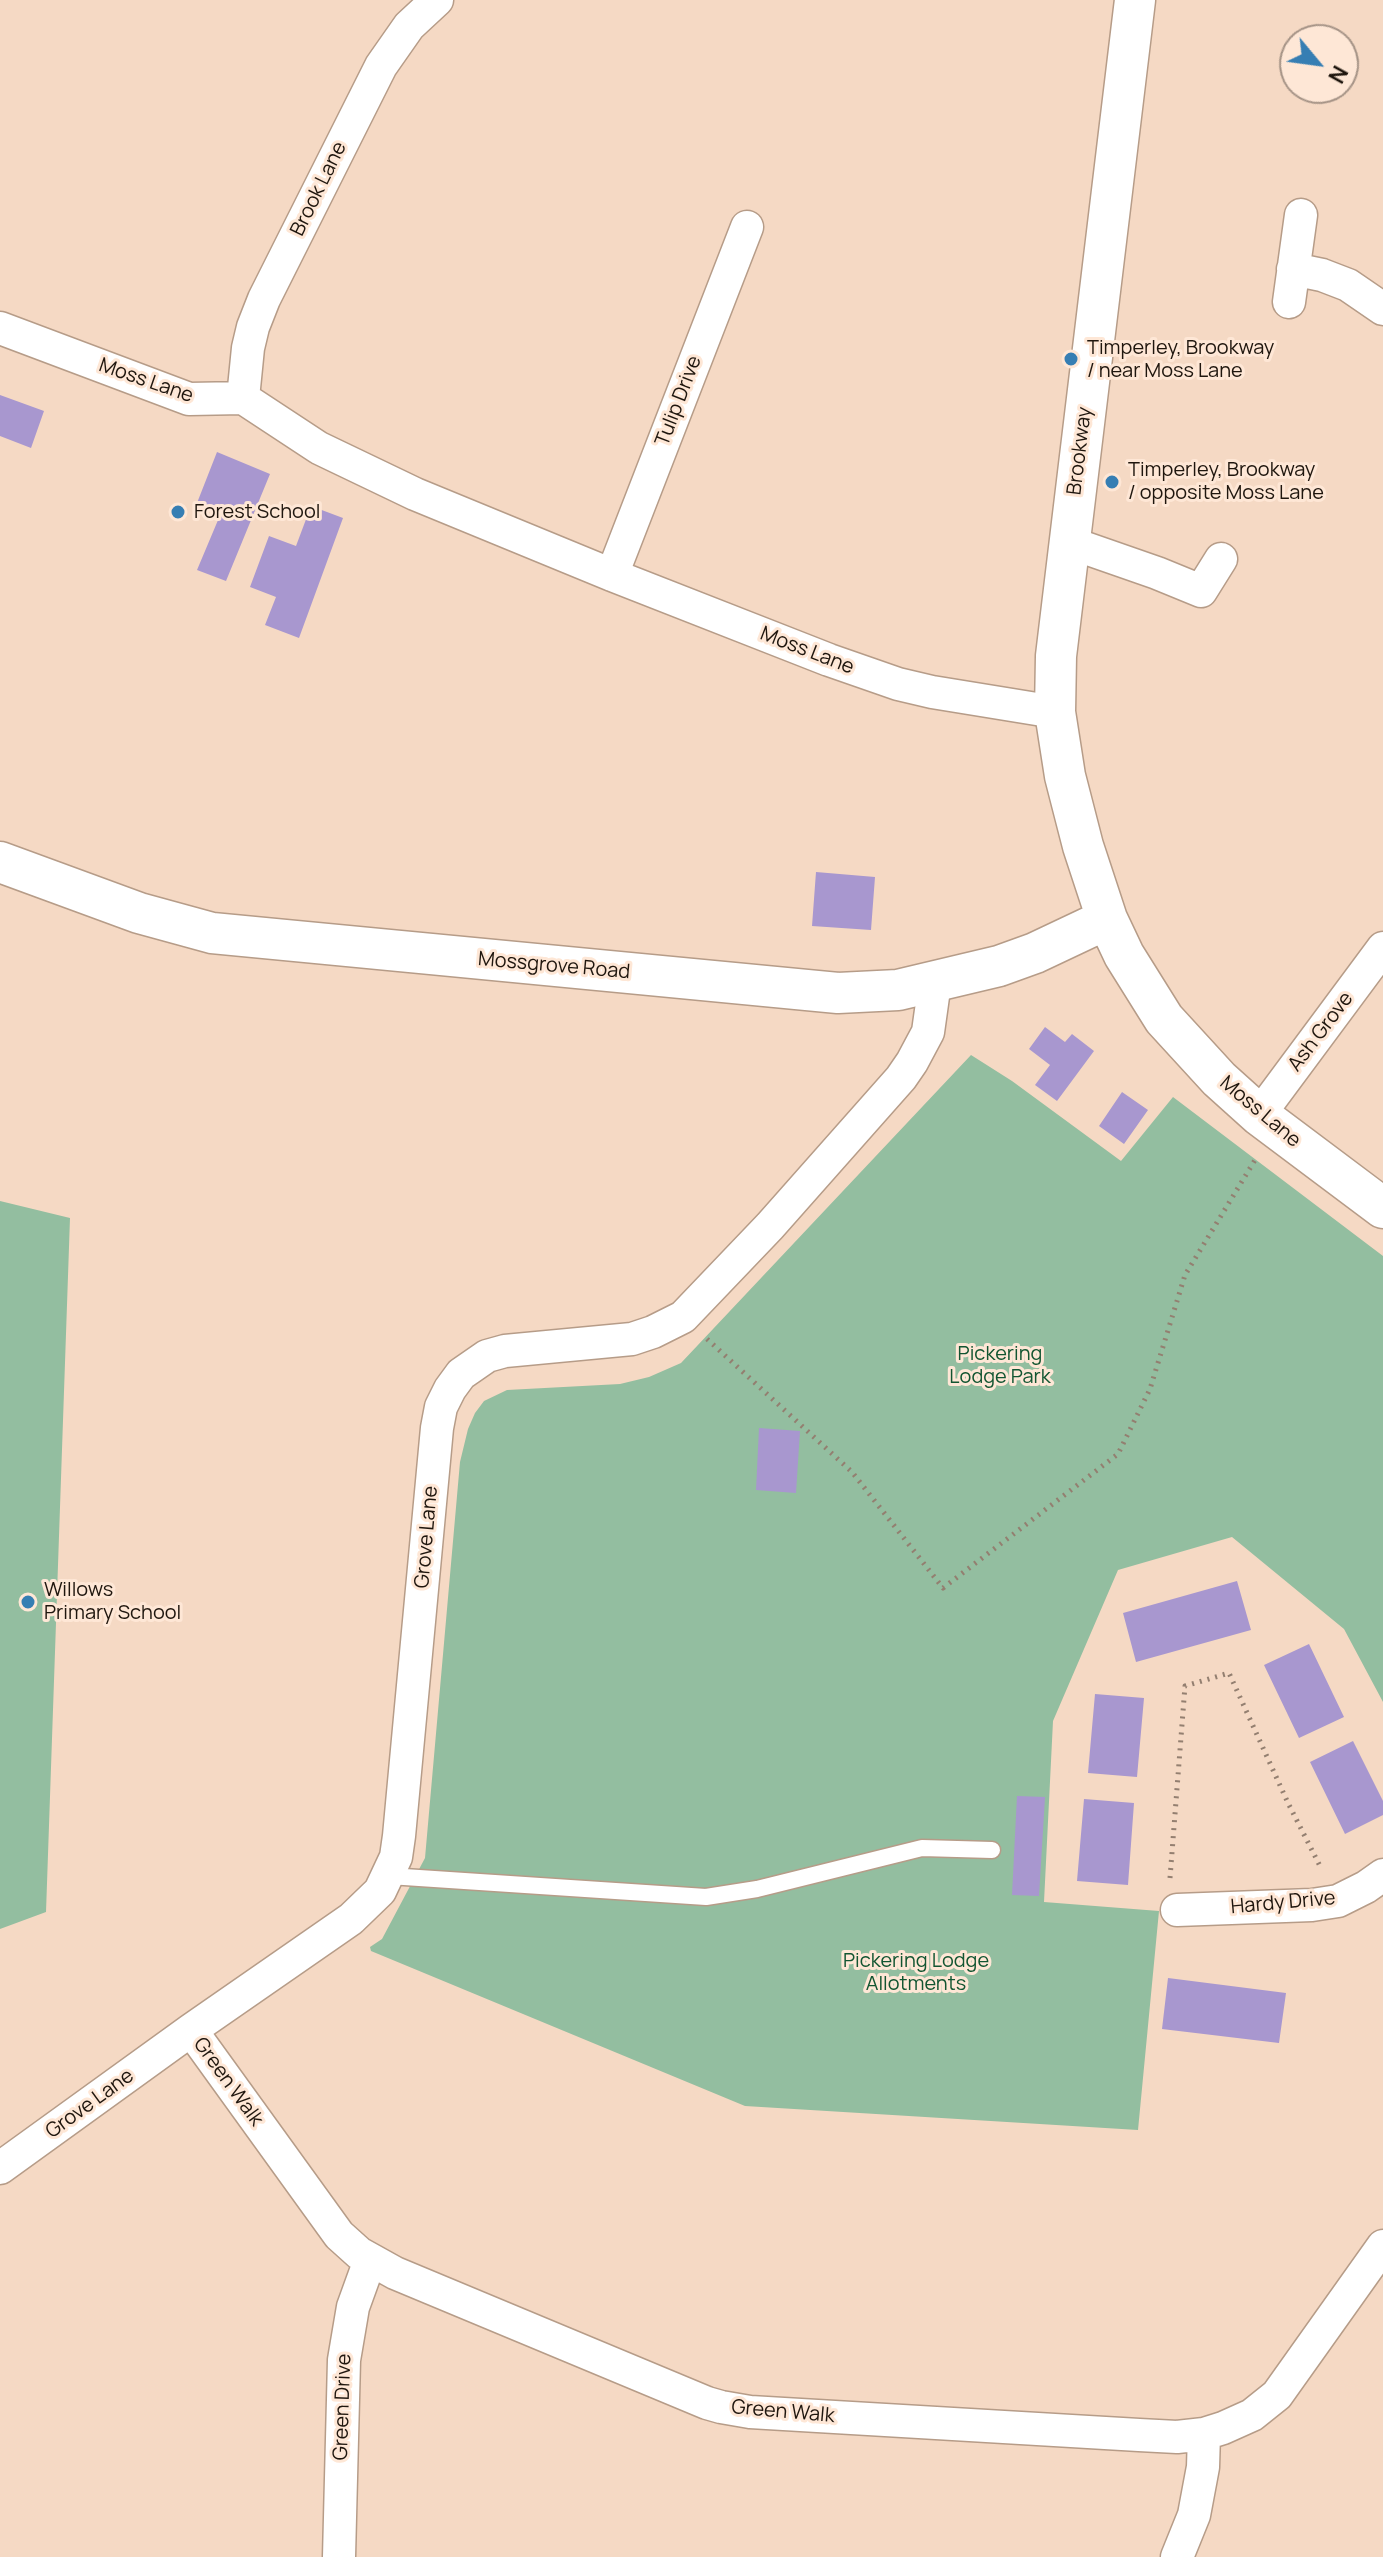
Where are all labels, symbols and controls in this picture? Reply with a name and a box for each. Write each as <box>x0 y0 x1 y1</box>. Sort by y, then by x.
north arrow <box>1279 24 1359 104</box>
text: N <box>1321 60 1355 89</box>
street label: Brook Lane <box>286 138 352 240</box>
place label: Timperley, Brookway / near Moss Lane <box>1087 336 1274 383</box>
marker: Timperley, Brookway / near Moss Lane <box>1062 350 1080 368</box>
street label: Tulip Drive <box>651 352 707 450</box>
street label: Moss Lane <box>96 354 196 408</box>
street label: Brookway <box>1063 406 1097 496</box>
place label: Timperley, Brookway / opposite Moss Lane <box>1128 458 1324 505</box>
marker: Timperley, Brookway / opposite Moss Lane <box>1103 473 1121 491</box>
place label: Forest School <box>194 500 320 524</box>
marker: Forest School <box>169 503 187 521</box>
street label: Moss Lane <box>757 622 857 680</box>
street label: Mossgrove Road <box>477 947 631 985</box>
street label: Ash Grove <box>1283 988 1359 1076</box>
street label: Moss Lane <box>1215 1071 1305 1153</box>
park label: Pickering Lodge Park <box>949 1342 1051 1389</box>
street label: Grove Lane <box>411 1485 443 1589</box>
place label: Willows Primary School <box>44 1578 181 1625</box>
marker: Willows Primary School <box>19 1593 37 1611</box>
street label: Hardy Drive <box>1230 1886 1336 1920</box>
park label: Pickering Lodge Allotments <box>843 1949 989 1996</box>
street label: Green Walk <box>188 2033 268 2131</box>
street label: Grove Lane <box>41 2064 139 2144</box>
street label: Green Drive <box>329 2353 357 2461</box>
street label: Green Walk <box>730 2396 836 2428</box>

